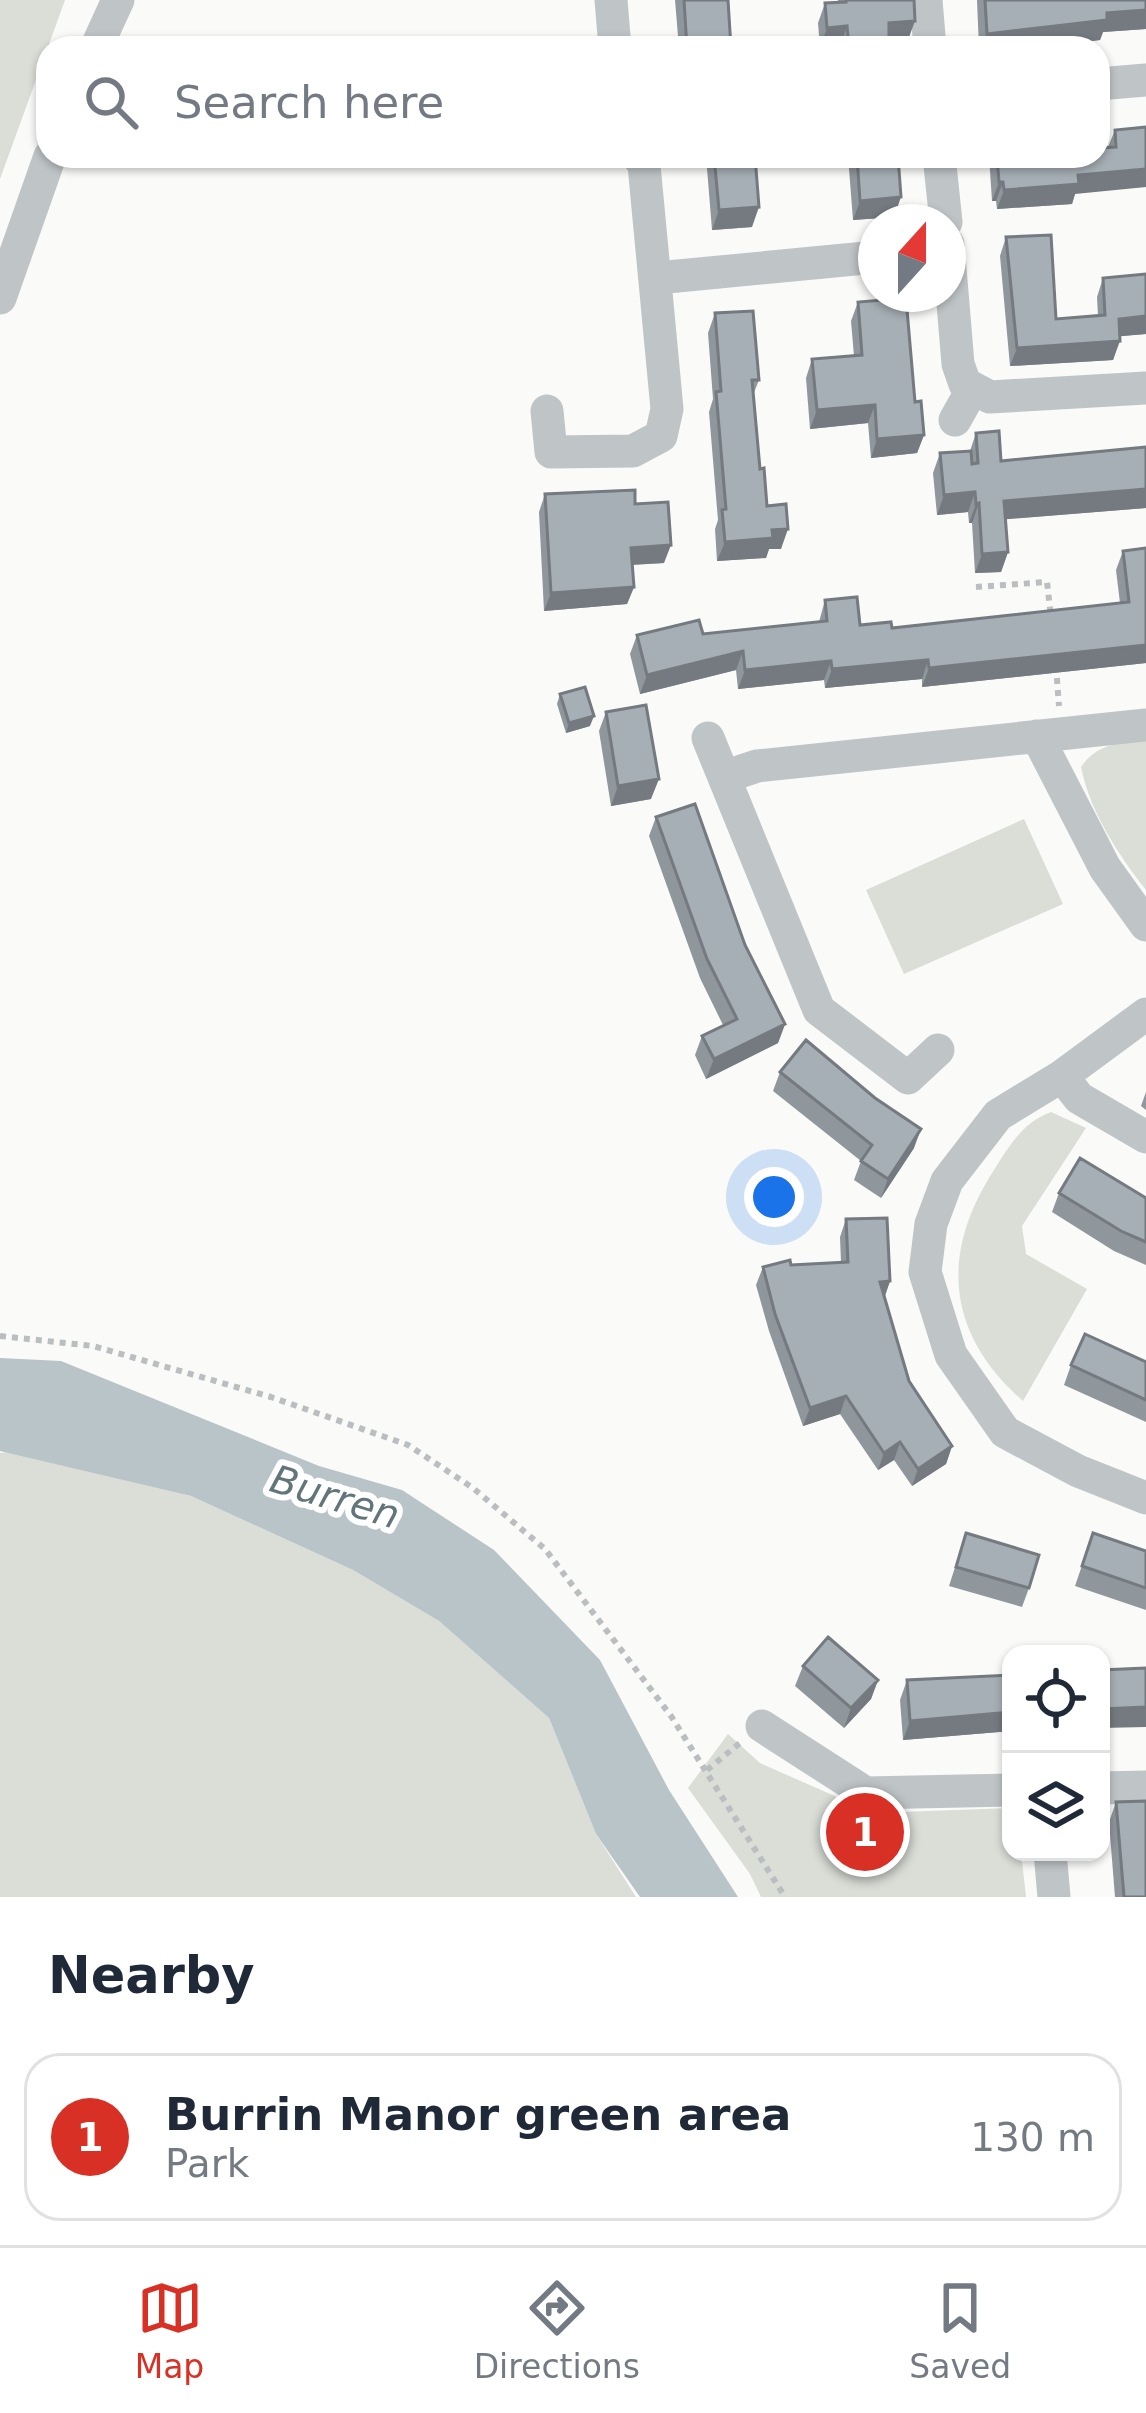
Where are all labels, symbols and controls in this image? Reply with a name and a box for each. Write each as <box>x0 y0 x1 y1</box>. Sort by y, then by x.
search box <box>36 36 1110 168</box>
icon: search <box>78 69 144 135</box>
text: Search here <box>174 76 444 129</box>
north arrow <box>858 204 966 312</box>
your location <box>744 1167 804 1227</box>
water label: Burren <box>265 1456 405 1538</box>
map controls <box>1002 1645 1110 1861</box>
button: locate <box>1002 1645 1110 1753</box>
button: layers <box>1002 1753 1110 1861</box>
pin: 1 <box>826 1787 904 1877</box>
text: Nearby <box>48 1946 255 2005</box>
text: Burrin Manor green area <box>165 2088 791 2141</box>
text: 1 <box>76 2115 104 2160</box>
text: 130 m <box>970 2115 1095 2160</box>
text: Park <box>165 2141 249 2186</box>
tab: Map <box>135 2275 204 2386</box>
tab: Directions <box>474 2275 640 2386</box>
tab: Saved <box>909 2275 1011 2386</box>

